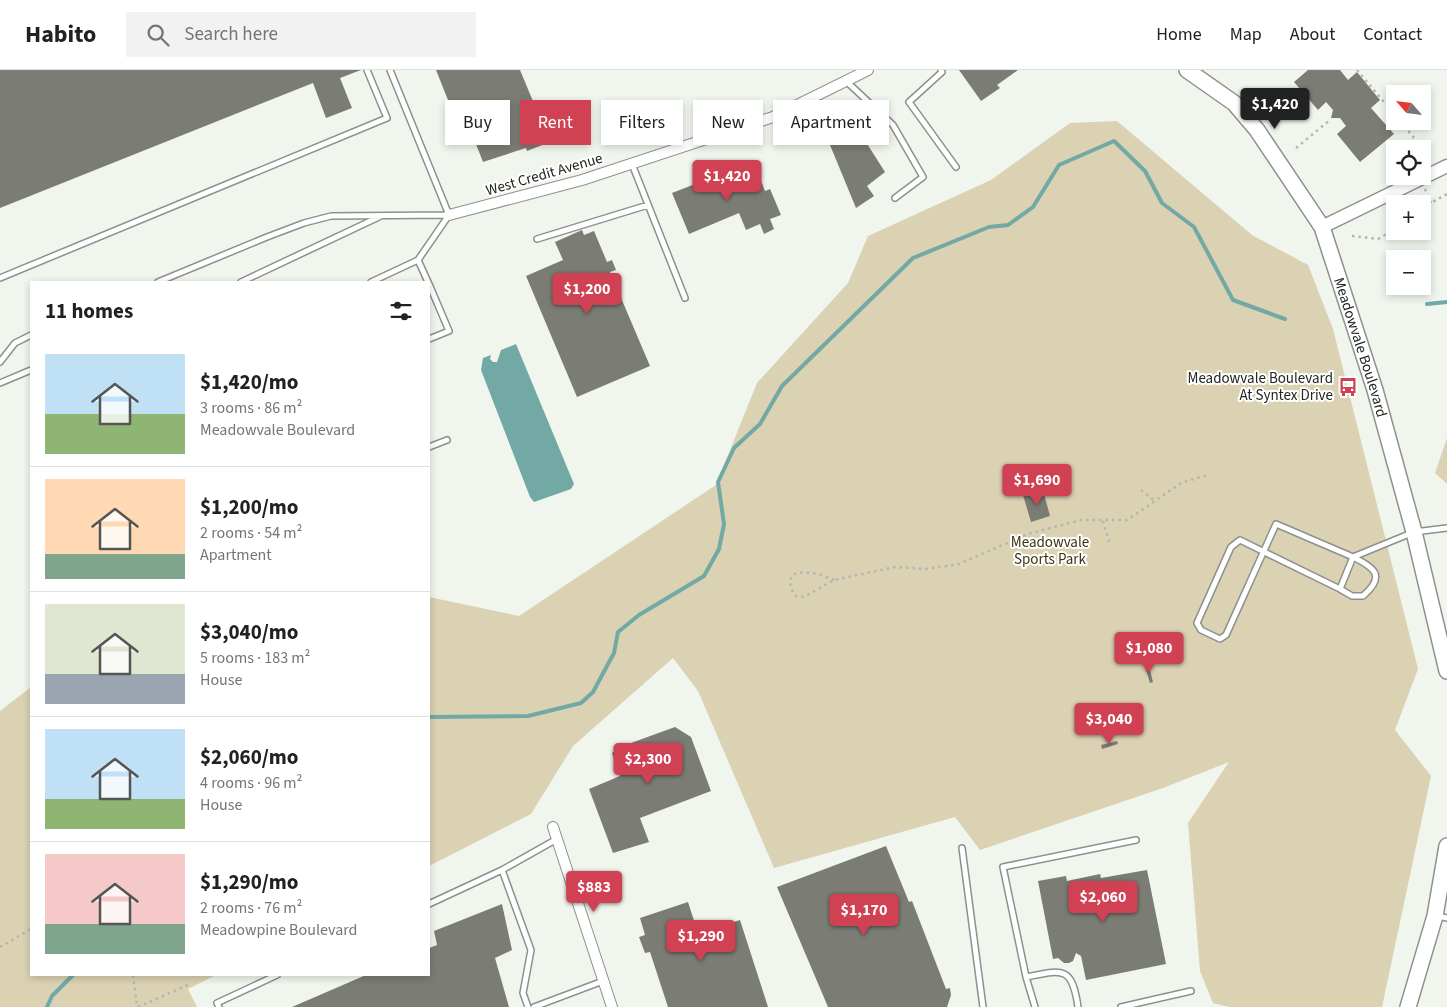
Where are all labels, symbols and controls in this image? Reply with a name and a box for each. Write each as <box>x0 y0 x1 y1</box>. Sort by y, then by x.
search box <box>126 12 476 57</box>
text: Habito <box>25 17 96 52</box>
icon: search <box>144 21 172 49</box>
text: Search here <box>184 21 278 48</box>
text: Home <box>1156 22 1202 47</box>
text: Map <box>1230 22 1262 47</box>
text: About <box>1290 22 1335 47</box>
text: Contact <box>1363 22 1422 47</box>
north arrow <box>1386 85 1431 130</box>
map controls <box>1386 85 1431 295</box>
pin: $1,420 <box>1234 88 1316 130</box>
text: $1,420 <box>1251 93 1299 115</box>
chip: Buy <box>445 100 510 145</box>
chip: Rent <box>520 100 591 145</box>
chip: Filters <box>601 100 683 145</box>
chip: New <box>693 100 763 145</box>
chip: Apartment <box>773 100 889 145</box>
button: locate <box>1386 140 1431 185</box>
street label: West Credit Avenue <box>483 148 605 201</box>
pin: $1,420 <box>686 160 768 202</box>
text: $1,420 <box>703 165 751 187</box>
button: + <box>1386 195 1431 240</box>
button: − <box>1386 250 1431 295</box>
pin: $1,200 <box>546 272 628 315</box>
street label: Meadowvale Boulevard <box>1328 275 1392 420</box>
text: $1,200 <box>563 278 611 300</box>
text: 11 homes <box>45 296 133 326</box>
icon: filters <box>387 297 415 325</box>
text: $1,420/mo <box>200 367 299 397</box>
place label: Meadowvale Boulevard At Syntex Drive <box>1187 368 1333 406</box>
icon: home <box>85 374 145 434</box>
bus stop icon: Meadowvale Boulevard At Syntex Drive <box>1337 376 1359 398</box>
text: 3 rooms · 86 m² <box>200 397 302 419</box>
text: Meadowvale Boulevard <box>200 419 355 441</box>
pin: $1,690 <box>996 464 1078 506</box>
text: $1,690 <box>1013 469 1061 491</box>
text: $1,200/mo <box>200 492 299 522</box>
icon: home <box>85 499 145 559</box>
text: 2 rooms · 54 m² <box>200 522 302 544</box>
park label: Meadowvale Sports Park <box>1011 532 1089 570</box>
text: Apartment <box>200 544 272 566</box>
text: $3,040/mo <box>200 617 299 647</box>
icon: home <box>85 624 145 684</box>
pin: $1,080 <box>1108 632 1190 674</box>
text: $1,080 <box>1125 637 1173 659</box>
text: 5 rooms · 183 m² <box>200 647 310 669</box>
text: House <box>200 669 242 691</box>
pin: $3,040 <box>1068 702 1150 745</box>
text: $3,040 <box>1085 708 1133 730</box>
text: $2,060/mo <box>200 742 299 772</box>
pin: $2,300 <box>607 742 689 785</box>
text: $2,300 <box>624 748 672 770</box>
icon: home <box>85 749 145 809</box>
text: 4 rooms · 96 m² <box>200 772 302 794</box>
text: House <box>200 794 242 816</box>
text: $1,290/mo <box>200 867 299 897</box>
pin: $883 <box>564 870 624 913</box>
icon: home <box>85 874 145 934</box>
text: $883 <box>577 876 611 898</box>
pin: $2,060 <box>1062 880 1144 923</box>
text: $2,060 <box>1079 886 1127 908</box>
pin: $1,170 <box>823 894 905 936</box>
text: 2 rooms · 76 m² <box>200 897 302 919</box>
text: $1,170 <box>840 899 888 921</box>
text: Meadowpine Boulevard <box>200 919 357 941</box>
pin: $1,290 <box>660 920 742 962</box>
text: $1,290 <box>677 925 725 947</box>

